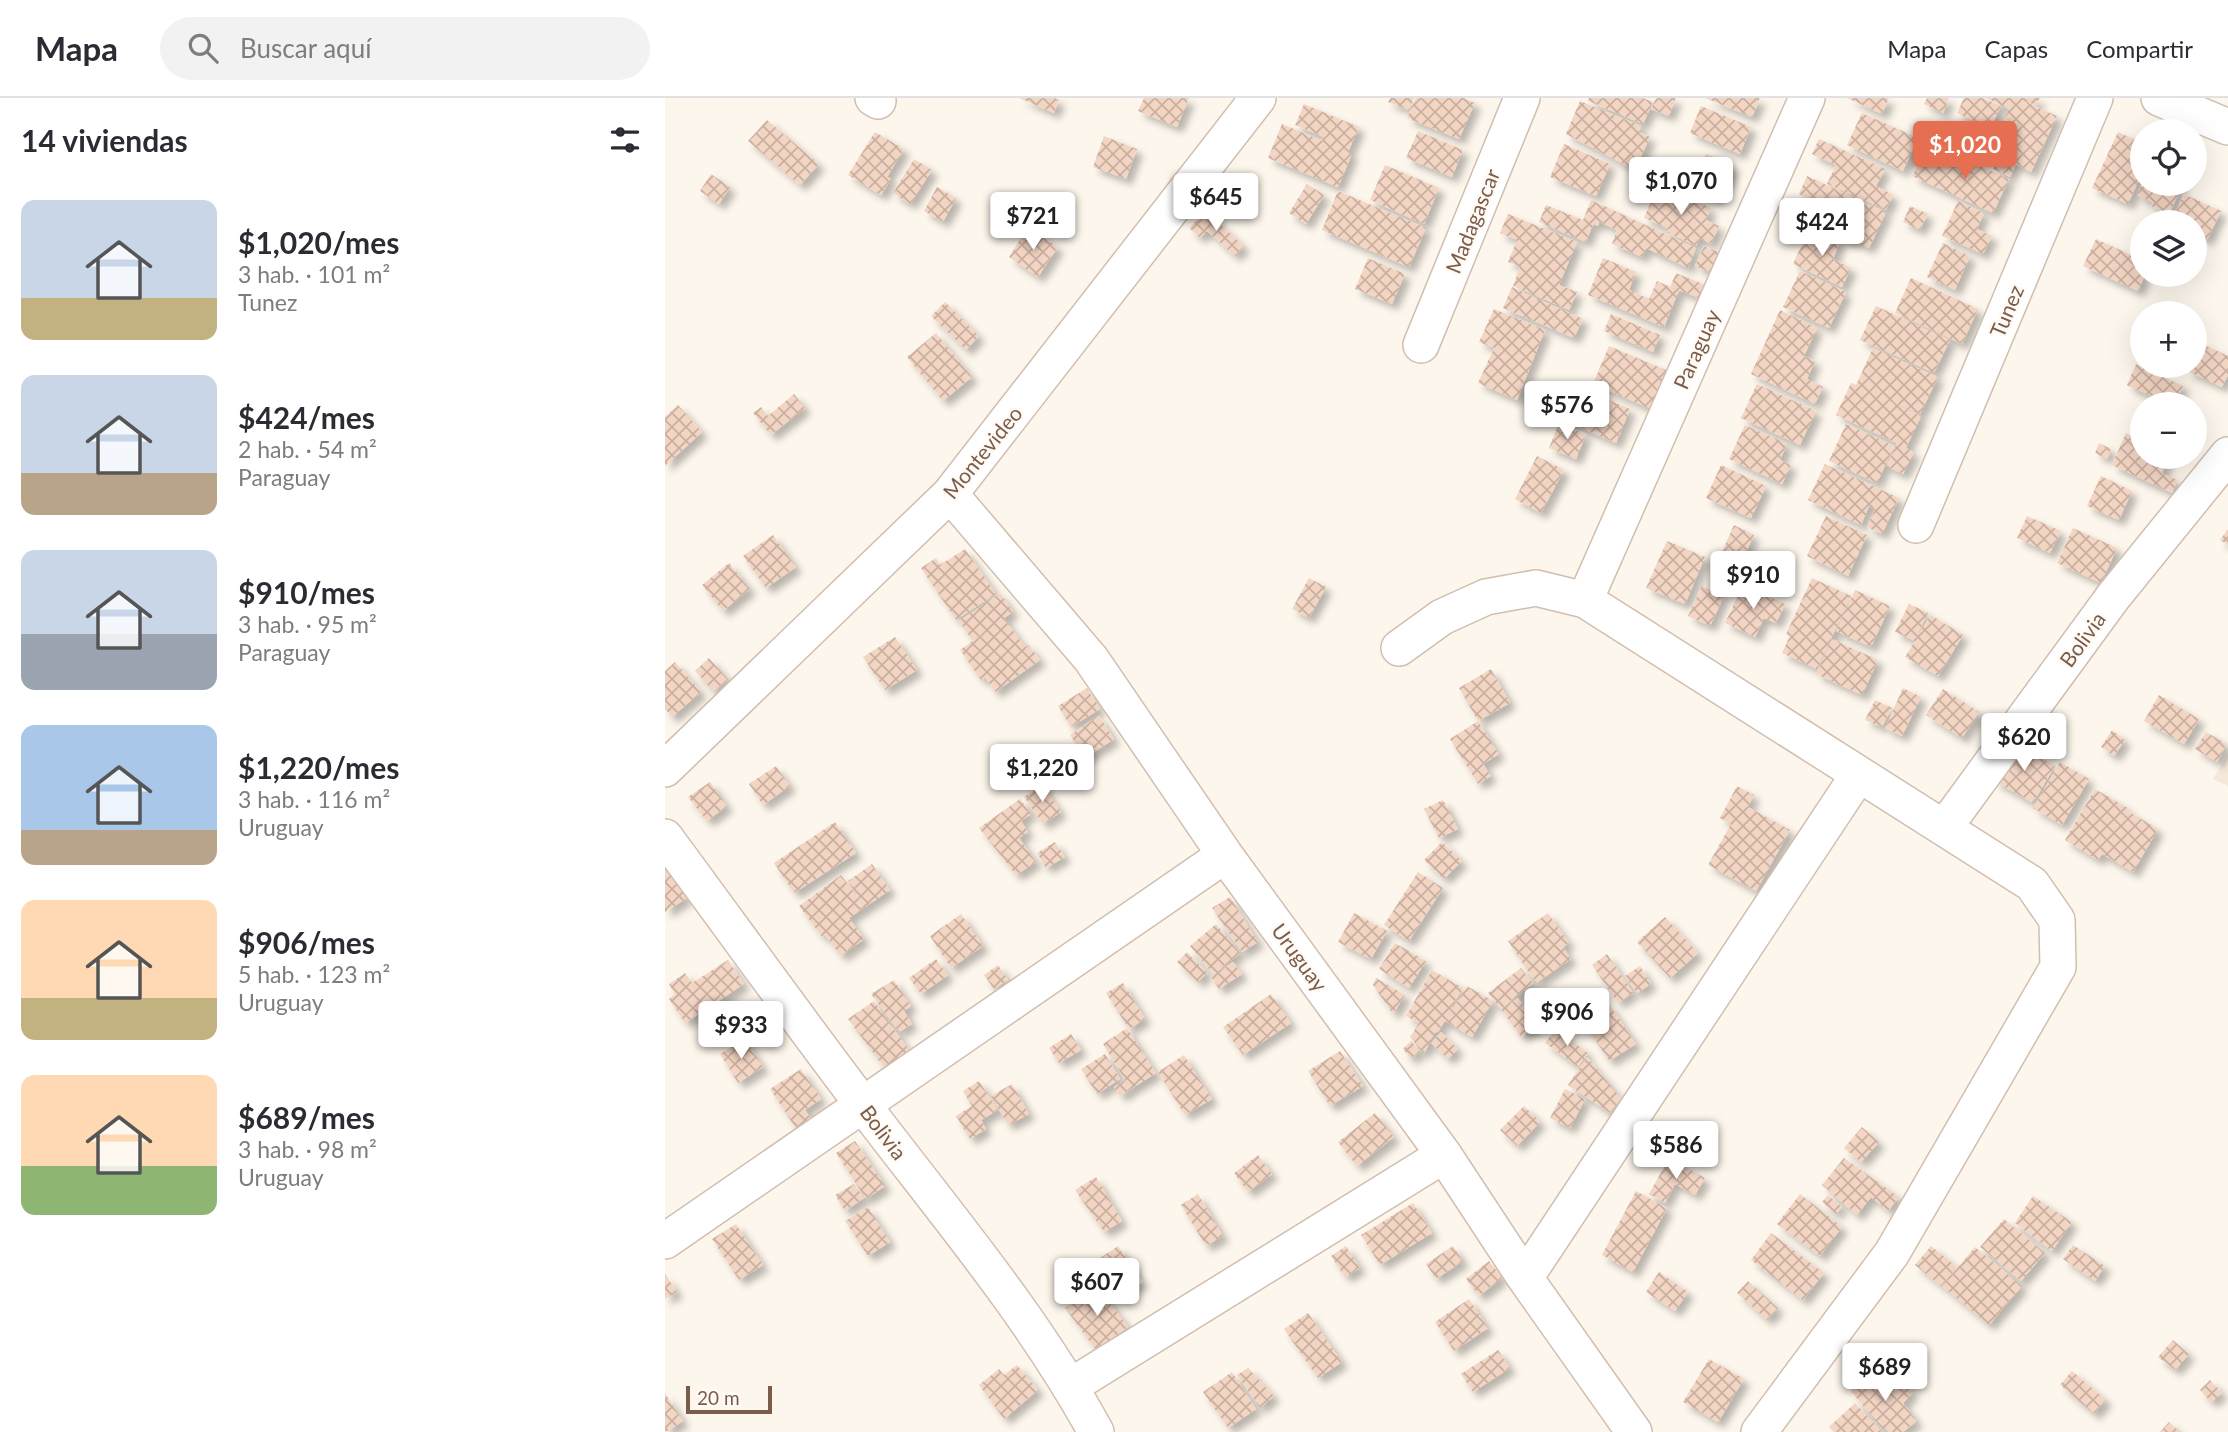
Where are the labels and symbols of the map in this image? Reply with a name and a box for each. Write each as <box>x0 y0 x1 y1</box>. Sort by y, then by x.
pin: $1,020 <box>1908 122 2022 181</box>
pin: $1,070 <box>1624 158 1738 217</box>
street label: Madagascar <box>1440 165 1504 277</box>
pin: $645 <box>1175 174 1257 233</box>
pin: $721 <box>992 192 1074 252</box>
pin: $424 <box>1781 198 1863 258</box>
street label: Tunez <box>1984 281 2028 341</box>
street label: Paraguay <box>1667 305 1725 393</box>
pin: $576 <box>1526 382 1608 441</box>
street label: Montevideo <box>937 401 1027 503</box>
pin: $910 <box>1712 552 1794 611</box>
street label: Bolivia <box>2054 607 2110 671</box>
pin: $620 <box>1983 714 2065 773</box>
pin: $1,220 <box>985 744 1099 804</box>
street label: Uruguay <box>1267 918 1333 996</box>
pin: $906 <box>1526 988 1608 1048</box>
pin: $933 <box>700 1002 782 1061</box>
street label: Bolivia <box>855 1100 913 1164</box>
pin: $586 <box>1635 1122 1717 1181</box>
pin: $607 <box>1056 1258 1138 1318</box>
pin: $689 <box>1844 1344 1926 1403</box>
scale bar <box>686 1383 772 1415</box>

